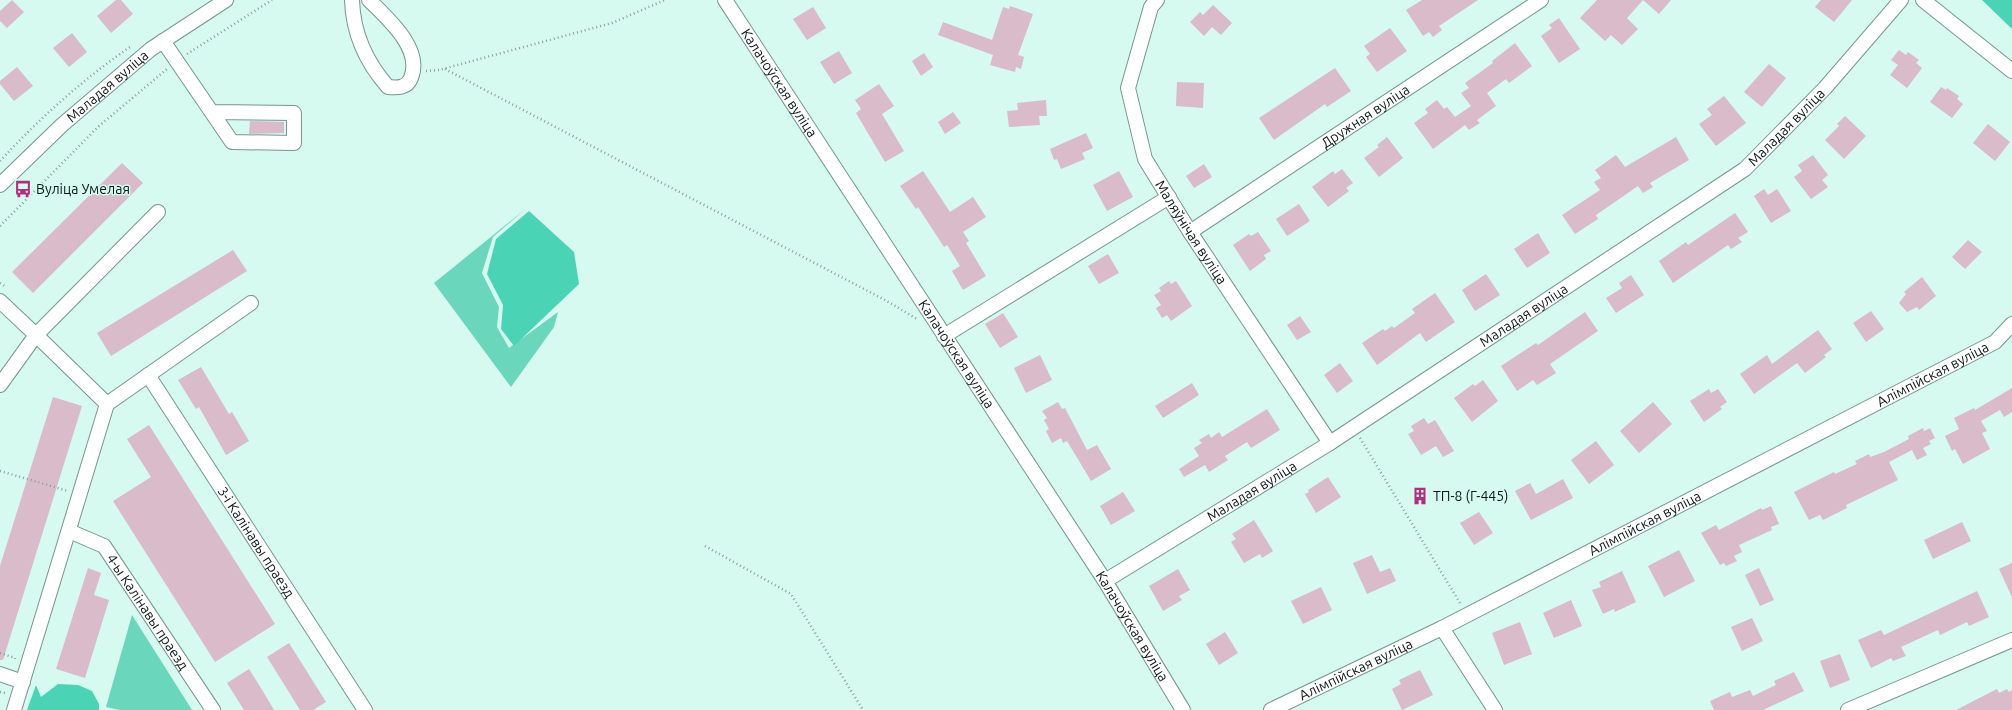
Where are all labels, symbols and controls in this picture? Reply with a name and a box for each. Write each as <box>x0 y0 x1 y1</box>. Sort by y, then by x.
street label: Калачоўская вуліца <box>738 26 820 140</box>
street label: Маладая вуліца <box>63 47 151 125</box>
street label: Дружная вуліца <box>1318 81 1412 151</box>
street label: Маладая вуліца <box>1745 85 1828 169</box>
street label: Маляўнічая вуліца <box>1152 177 1230 287</box>
bus stop icon: Вуліца Умелая <box>13 179 33 199</box>
place label: Вуліца Умелая <box>36 181 130 197</box>
street label: Маладая вуліца <box>1477 280 1571 350</box>
street label: Калачоўская вуліца <box>915 297 998 411</box>
street label: Алімпійская вуліца <box>1874 339 1991 410</box>
street label: Маладая вуліца <box>1204 458 1299 525</box>
street label: 3-і Калінавы праезд <box>214 484 298 600</box>
building icon: ТП-8 (Г-445) <box>1410 486 1430 506</box>
place label: ТП-8 (Г-445) <box>1433 488 1509 504</box>
street label: Алімпійская вуліца <box>1586 488 1704 559</box>
street label: 4-ы Калінавы праезд <box>103 551 192 673</box>
street label: Калачоўская вуліца <box>1093 568 1172 684</box>
street label: Алімпійская вуліца <box>1296 635 1415 703</box>

